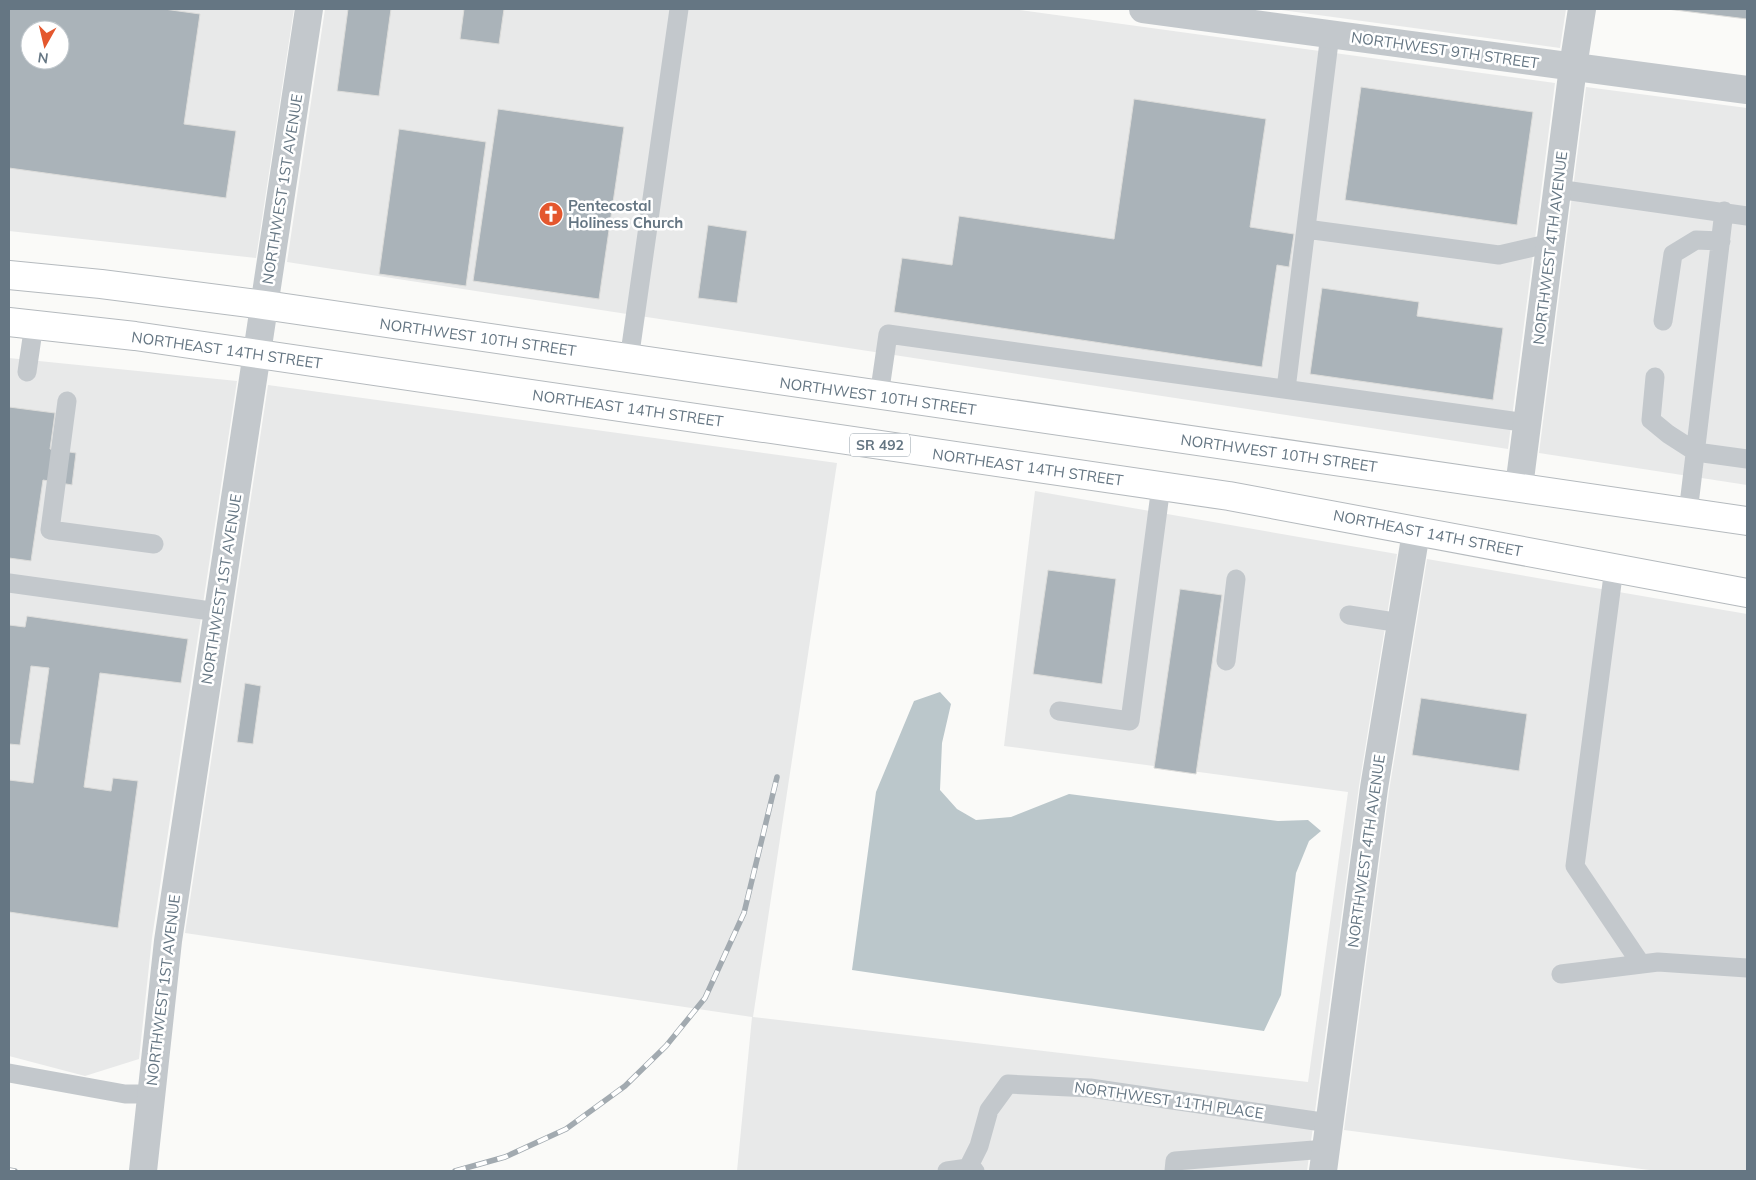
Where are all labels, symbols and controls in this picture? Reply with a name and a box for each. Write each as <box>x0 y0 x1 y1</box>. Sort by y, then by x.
north arrow <box>20 20 70 70</box>
street label: NORTHWEST 9TH STREET <box>1350 27 1540 73</box>
text: N <box>37 48 50 68</box>
street label: NORTHWEST 1ST AVENUE <box>258 92 306 286</box>
street label: NORTHWEST 4TH AVENUE <box>1529 150 1571 346</box>
place label: Pentecostal Holiness Church <box>568 196 683 232</box>
church icon: Pentecostal Holiness Church <box>538 201 564 227</box>
street label: NORTHWEST 10TH STREET <box>378 314 578 360</box>
street label: NORTHEAST 14TH STREET <box>130 327 324 373</box>
street label: NORTHWEST 10TH STREET <box>778 373 978 419</box>
street label: NORTHEAST 14TH STREET <box>531 385 725 431</box>
street label: NORTHWEST 10TH STREET <box>1179 430 1379 476</box>
road number: SR 492 <box>850 434 910 456</box>
street label: NORTHEAST 14TH STREET <box>931 444 1125 490</box>
street label: NORTHWEST 1ST AVENUE <box>197 492 245 686</box>
street label: NORTHEAST 14TH STREET <box>1332 505 1524 561</box>
street label: NORTHWEST 4TH AVENUE <box>1343 753 1389 949</box>
street label: NORTHWEST 1ST AVENUE <box>142 893 184 1087</box>
street label: NORTHWEST 11TH PLACE <box>1073 1077 1265 1123</box>

